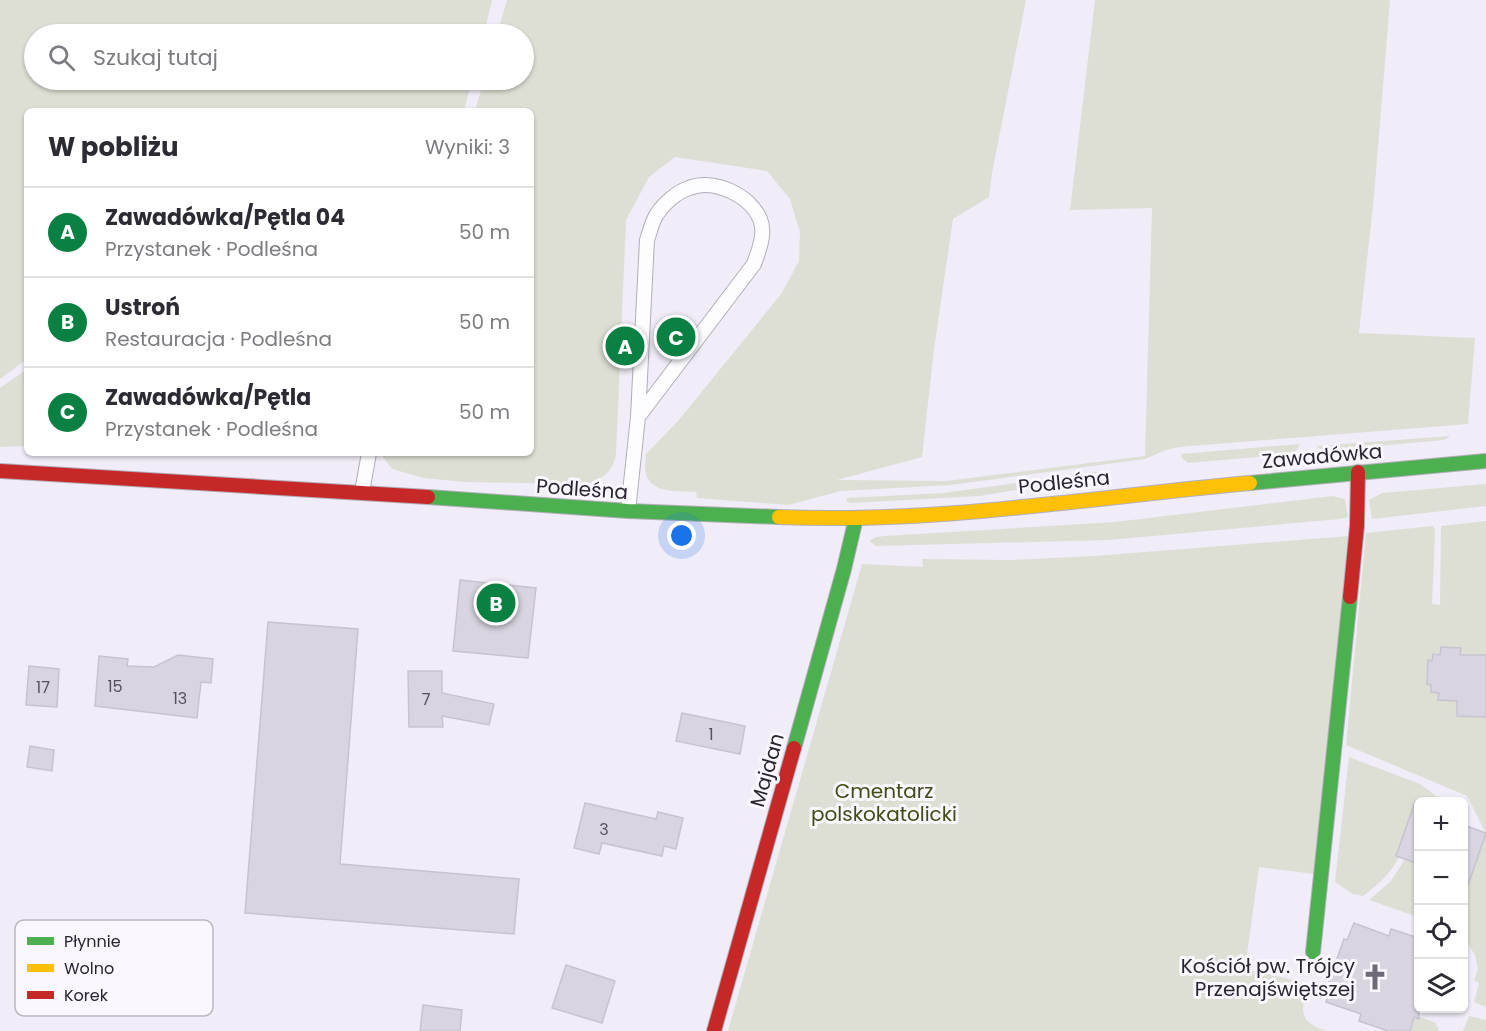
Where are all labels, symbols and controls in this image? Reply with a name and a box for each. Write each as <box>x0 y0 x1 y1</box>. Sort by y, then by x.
search box <box>24 24 534 90</box>
icon: search <box>45 41 78 74</box>
text: Szukaj tutaj <box>93 42 218 73</box>
text: W pobliżu <box>48 129 179 165</box>
text: Wyniki: 3 <box>425 133 510 161</box>
text: Zawadówka/Pętla 04 <box>105 202 345 233</box>
text: A <box>60 218 75 246</box>
text: 50 m <box>459 218 510 246</box>
text: Przystanek · Podleśna <box>105 235 318 263</box>
text: Ustroń <box>105 292 180 323</box>
text: B <box>61 308 74 336</box>
text: 50 m <box>459 308 510 336</box>
pin: C <box>656 314 696 360</box>
pin: A <box>606 324 644 368</box>
text: Restauracja · Podleśna <box>105 325 332 353</box>
text: Zawadówka/Pętla <box>105 382 311 413</box>
text: C <box>60 398 75 426</box>
text: 50 m <box>459 398 510 426</box>
text: Przystanek · Podleśna <box>105 415 318 443</box>
street label: Zawadówka <box>1261 437 1383 475</box>
street label: Podleśna <box>1017 463 1111 501</box>
street label: Podleśna <box>535 472 629 506</box>
your location <box>667 521 696 550</box>
pin: B <box>476 580 516 626</box>
house number: 15 <box>107 675 123 698</box>
house number: 17 <box>36 676 50 699</box>
house number: 13 <box>173 687 187 710</box>
house number: 7 <box>422 688 431 711</box>
house number: 1 <box>708 723 714 746</box>
street label: Majdan <box>743 730 791 810</box>
park label: Cmentarz polskokatolicki <box>811 777 957 828</box>
map controls <box>1414 797 1468 1013</box>
button: + <box>1414 797 1468 851</box>
house number: 3 <box>599 818 609 841</box>
button: − <box>1414 851 1468 905</box>
button: locate <box>1414 905 1468 959</box>
legend <box>15 920 213 1016</box>
text: Płynnie <box>64 930 121 953</box>
place label: Kościół pw. Trójcy Przenajświętszej <box>1181 952 1355 1003</box>
text: Wolno <box>64 957 114 980</box>
button: layers <box>1414 959 1468 1013</box>
church icon: Kościół pw. Trójcy Przenajświętszej <box>1360 962 1390 992</box>
text: Korek <box>64 984 109 1007</box>

